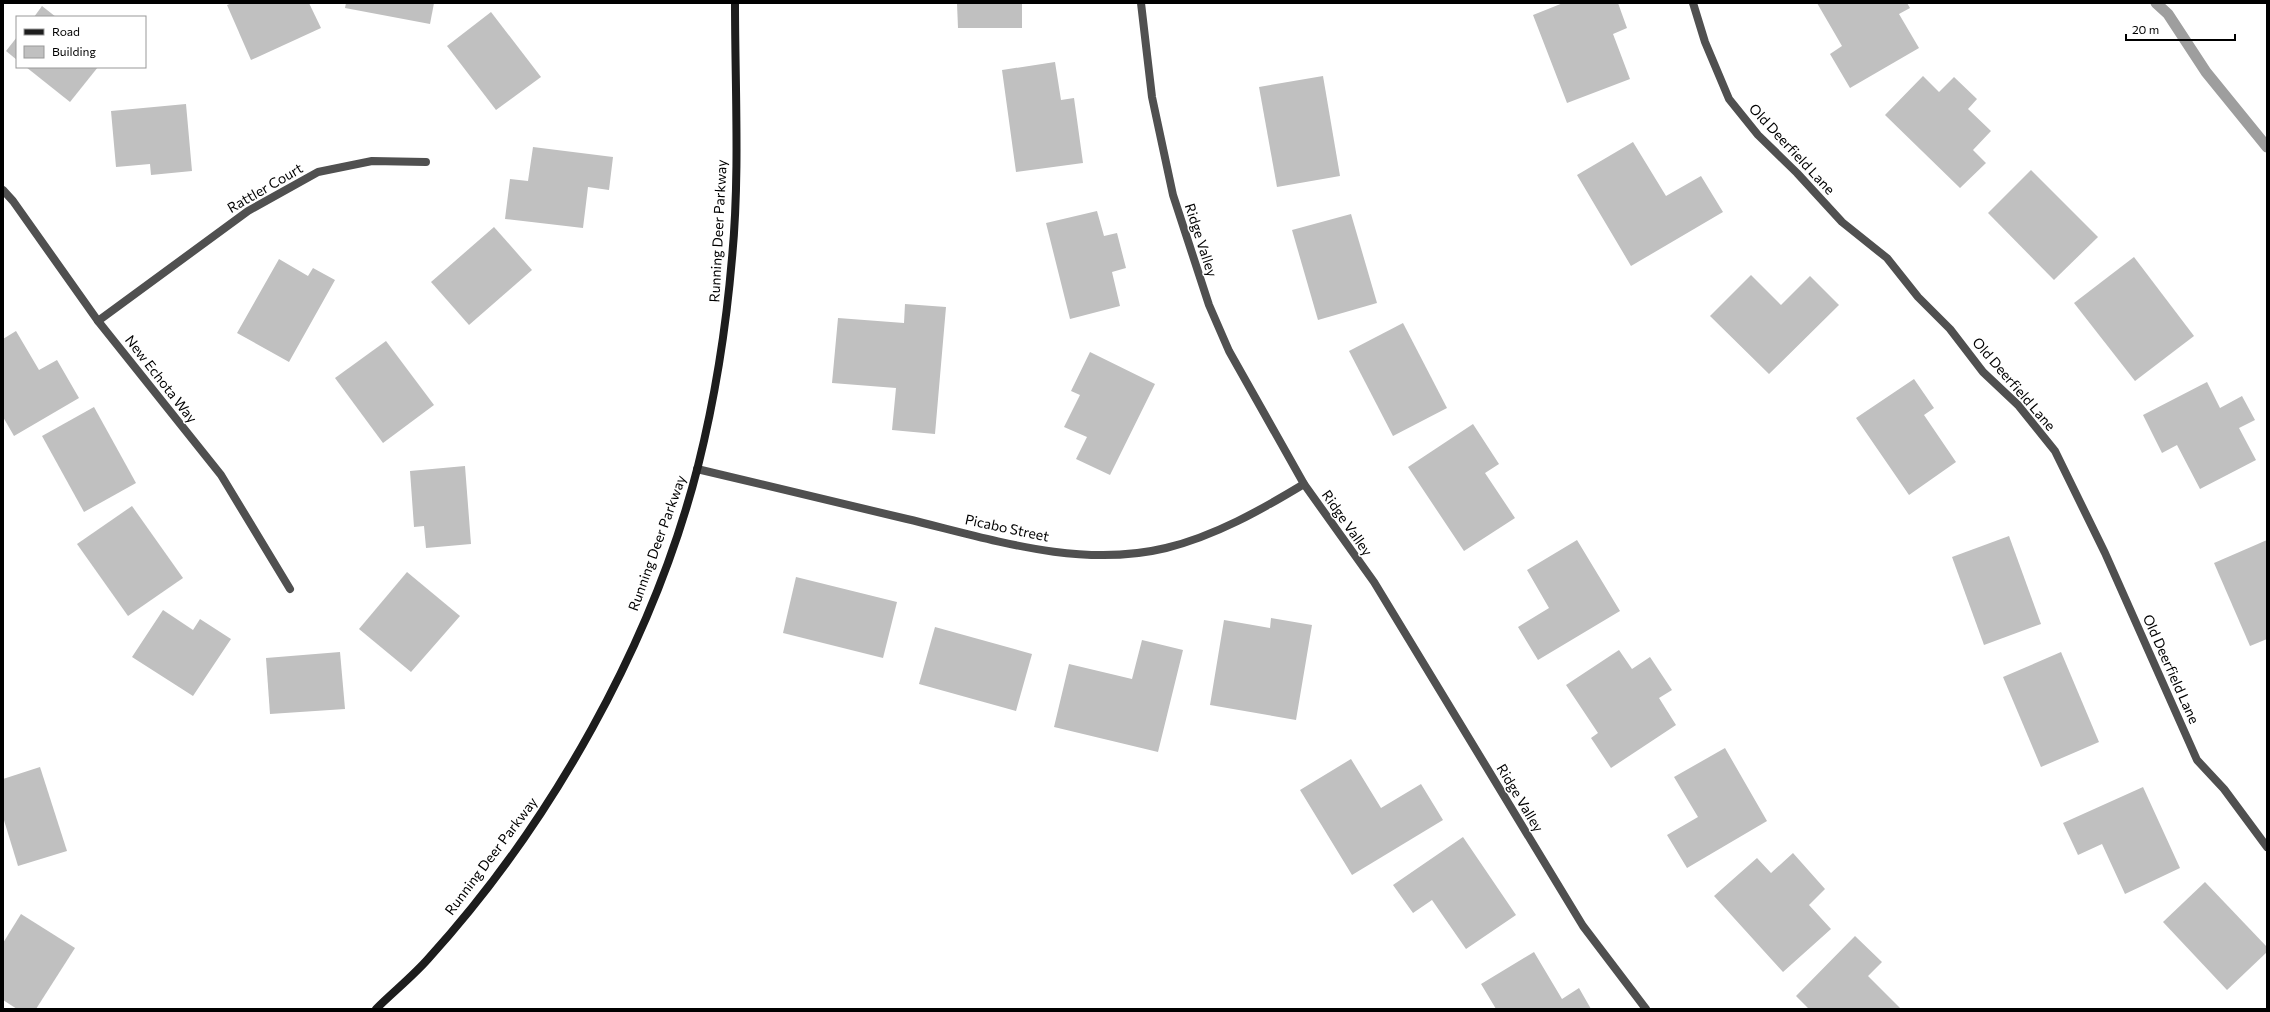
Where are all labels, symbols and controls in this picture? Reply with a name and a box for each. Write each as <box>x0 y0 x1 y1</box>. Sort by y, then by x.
legend <box>16 16 146 68</box>
scale bar <box>2126 16 2235 42</box>
text: 20 m <box>2132 22 2159 36</box>
text: Road <box>52 24 80 38</box>
text: Building <box>52 44 96 58</box>
street label: Old Deerfield Lane <box>1746 100 1839 198</box>
street label: Rattler Court <box>224 159 306 216</box>
street label: Running Deer Parkway <box>705 159 730 303</box>
street label: Ridge Valley <box>1182 201 1221 279</box>
street label: New Echota Way <box>122 331 201 426</box>
street label: Old Deerfield Lane <box>1969 334 2060 434</box>
street label: Running Deer Parkway <box>624 473 689 613</box>
street label: Ridge Valley <box>1319 487 1376 559</box>
street label: Picabo Street <box>964 510 1051 545</box>
street label: Old Deerfield Lane <box>2140 611 2203 726</box>
street label: Ridge Valley <box>1493 761 1547 835</box>
street label: Running Deer Parkway <box>441 793 540 918</box>

